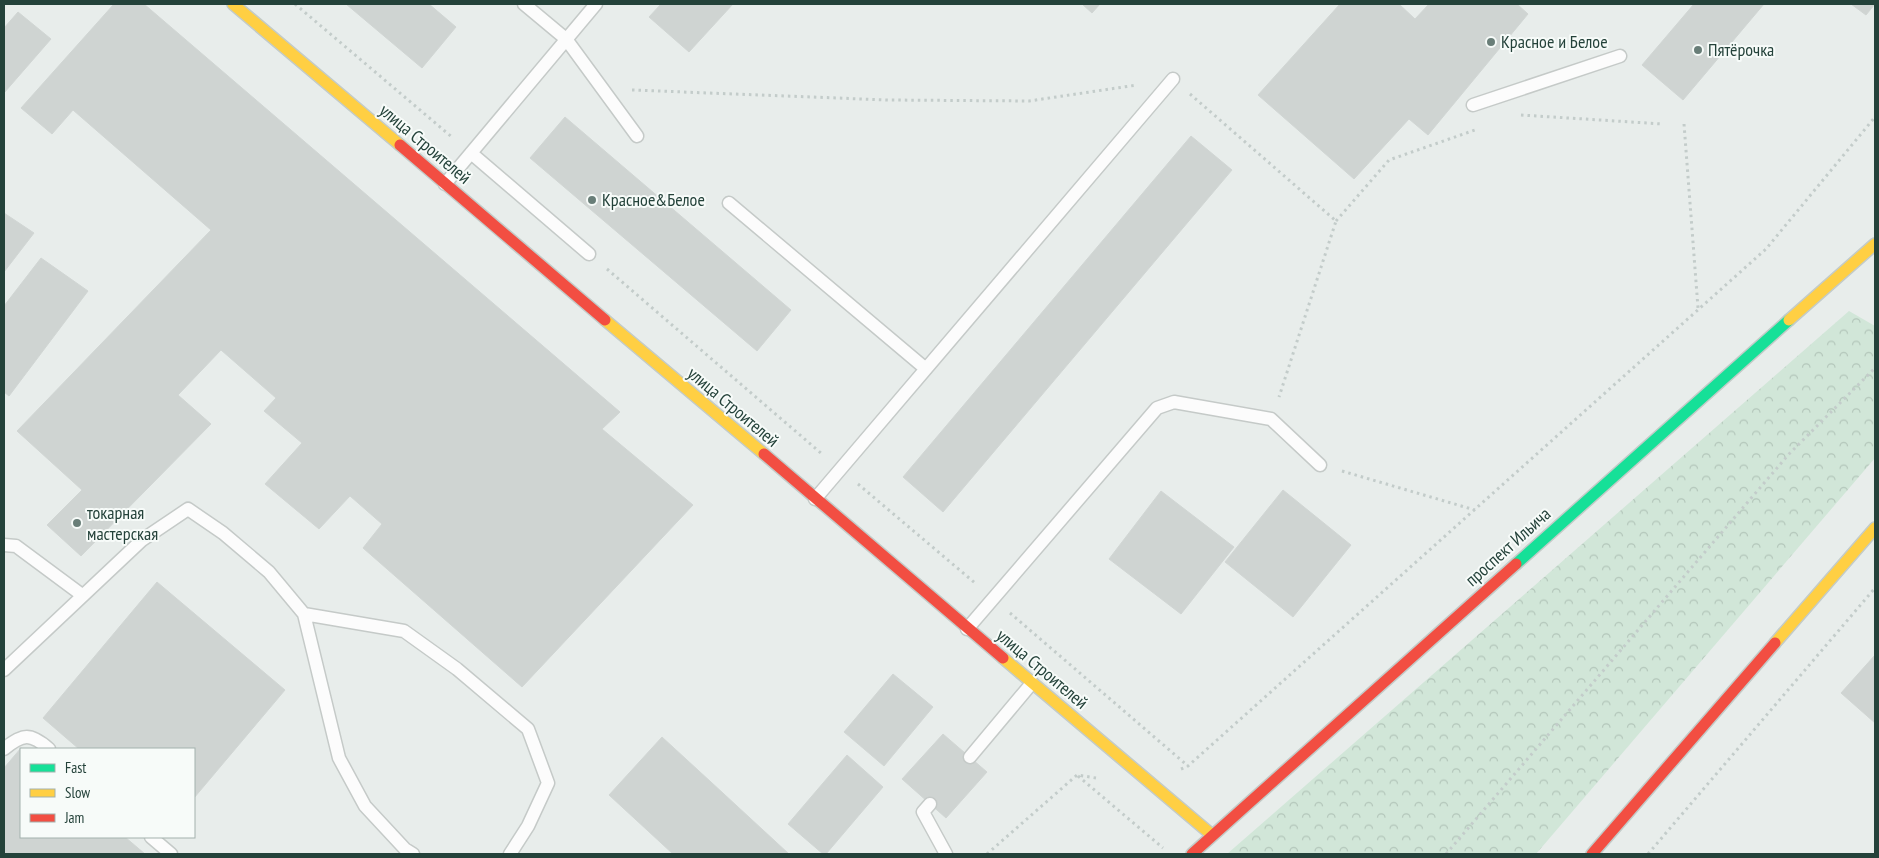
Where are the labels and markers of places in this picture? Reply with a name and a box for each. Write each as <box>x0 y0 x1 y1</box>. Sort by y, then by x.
place label: Красное и Белое <box>1501 30 1608 53</box>
marker: Красное и Белое <box>1485 36 1497 48</box>
place label: Пятёрочка <box>1708 38 1774 61</box>
marker: Пятёрочка <box>1692 44 1704 56</box>
place label: Красное&Белое <box>602 188 705 211</box>
marker: Красное&Белое <box>586 194 598 206</box>
place label: токарная мастерская <box>87 501 158 545</box>
marker: токарная мастерская <box>71 517 83 529</box>

